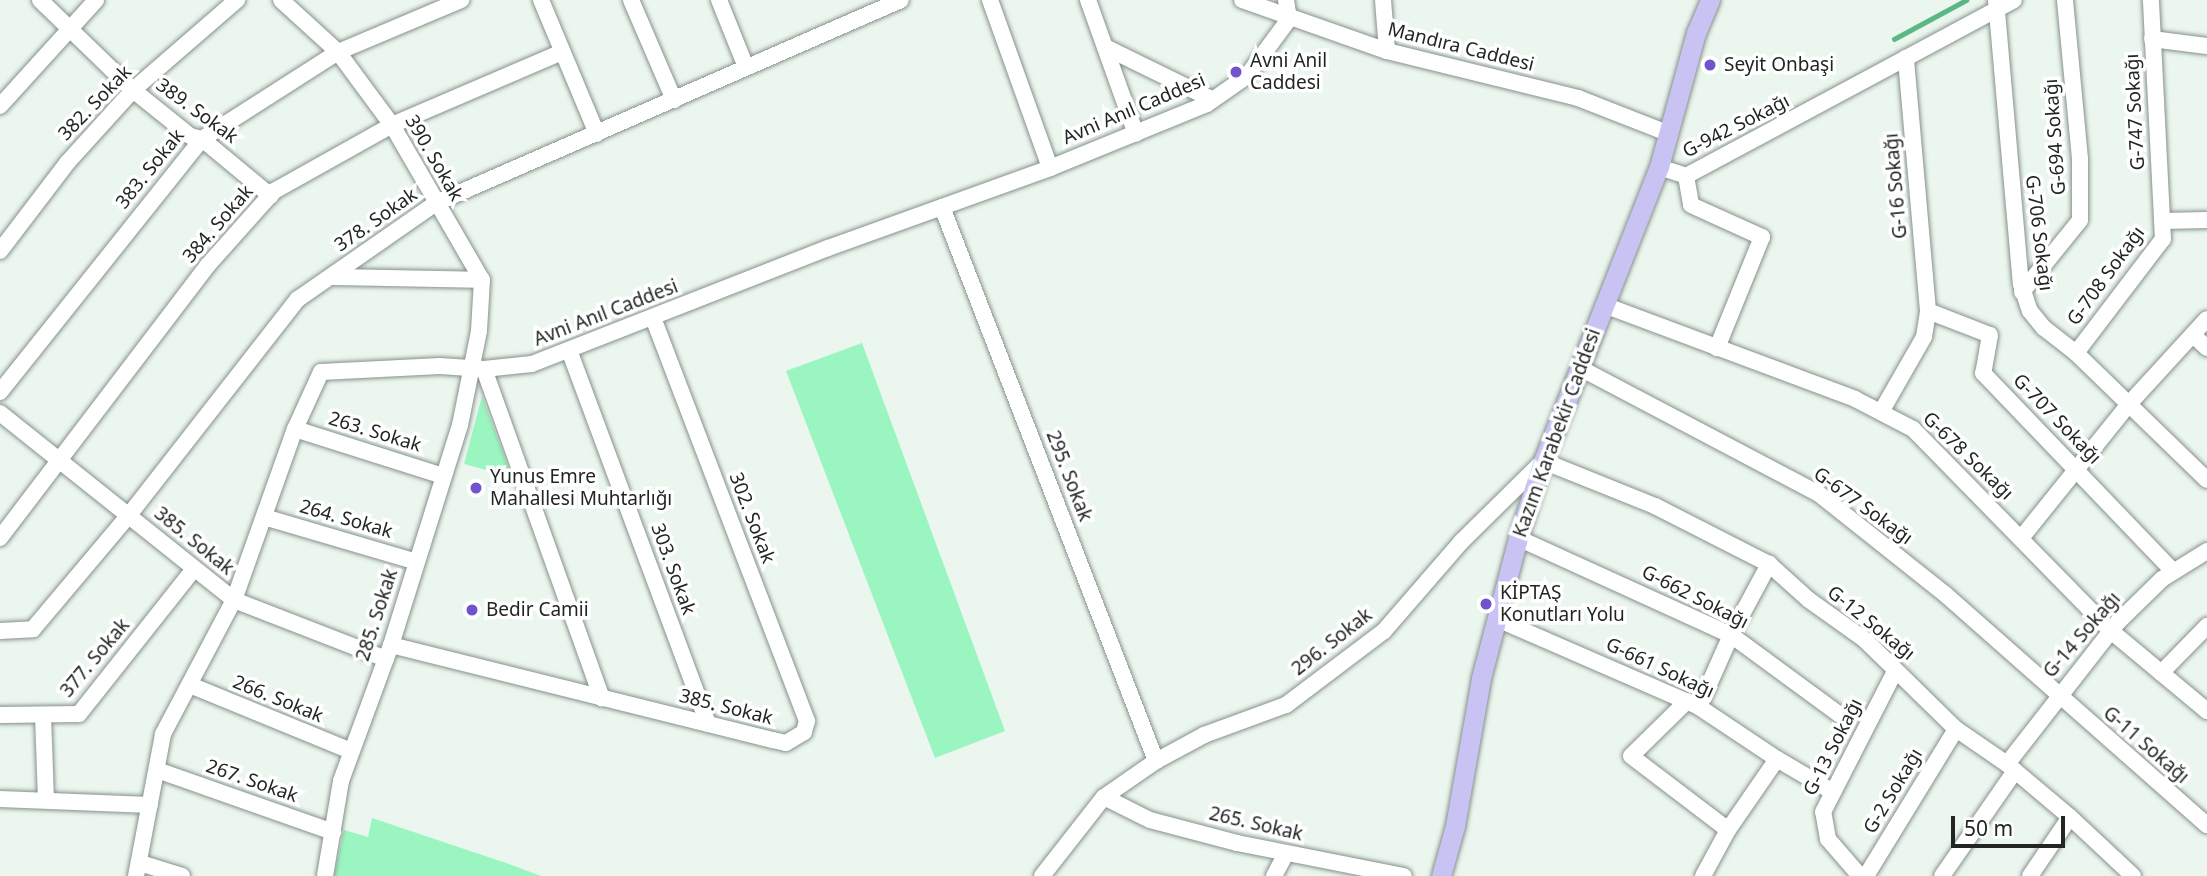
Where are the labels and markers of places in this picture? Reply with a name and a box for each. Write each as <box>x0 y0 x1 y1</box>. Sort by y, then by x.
place label: Avni Anil Caddesi <box>1250 50 1327 94</box>
place label: Seyit Onbaşi <box>1724 54 1834 76</box>
marker: Seyit Onbaşi <box>1702 57 1718 73</box>
marker: Avni Anil Caddesi <box>1228 64 1244 80</box>
place label: Yunus Emre Mahallesi Muhtarlığı <box>490 466 672 510</box>
marker: Yunus Emre Mahallesi Muhtarlığı <box>468 480 484 496</box>
place label: KİPTAŞ Konutları Yolu <box>1500 582 1625 626</box>
marker: KİPTAŞ Konutları Yolu <box>1478 596 1494 612</box>
place label: Bedir Camii <box>486 599 589 621</box>
marker: Bedir Camii <box>464 602 480 618</box>

